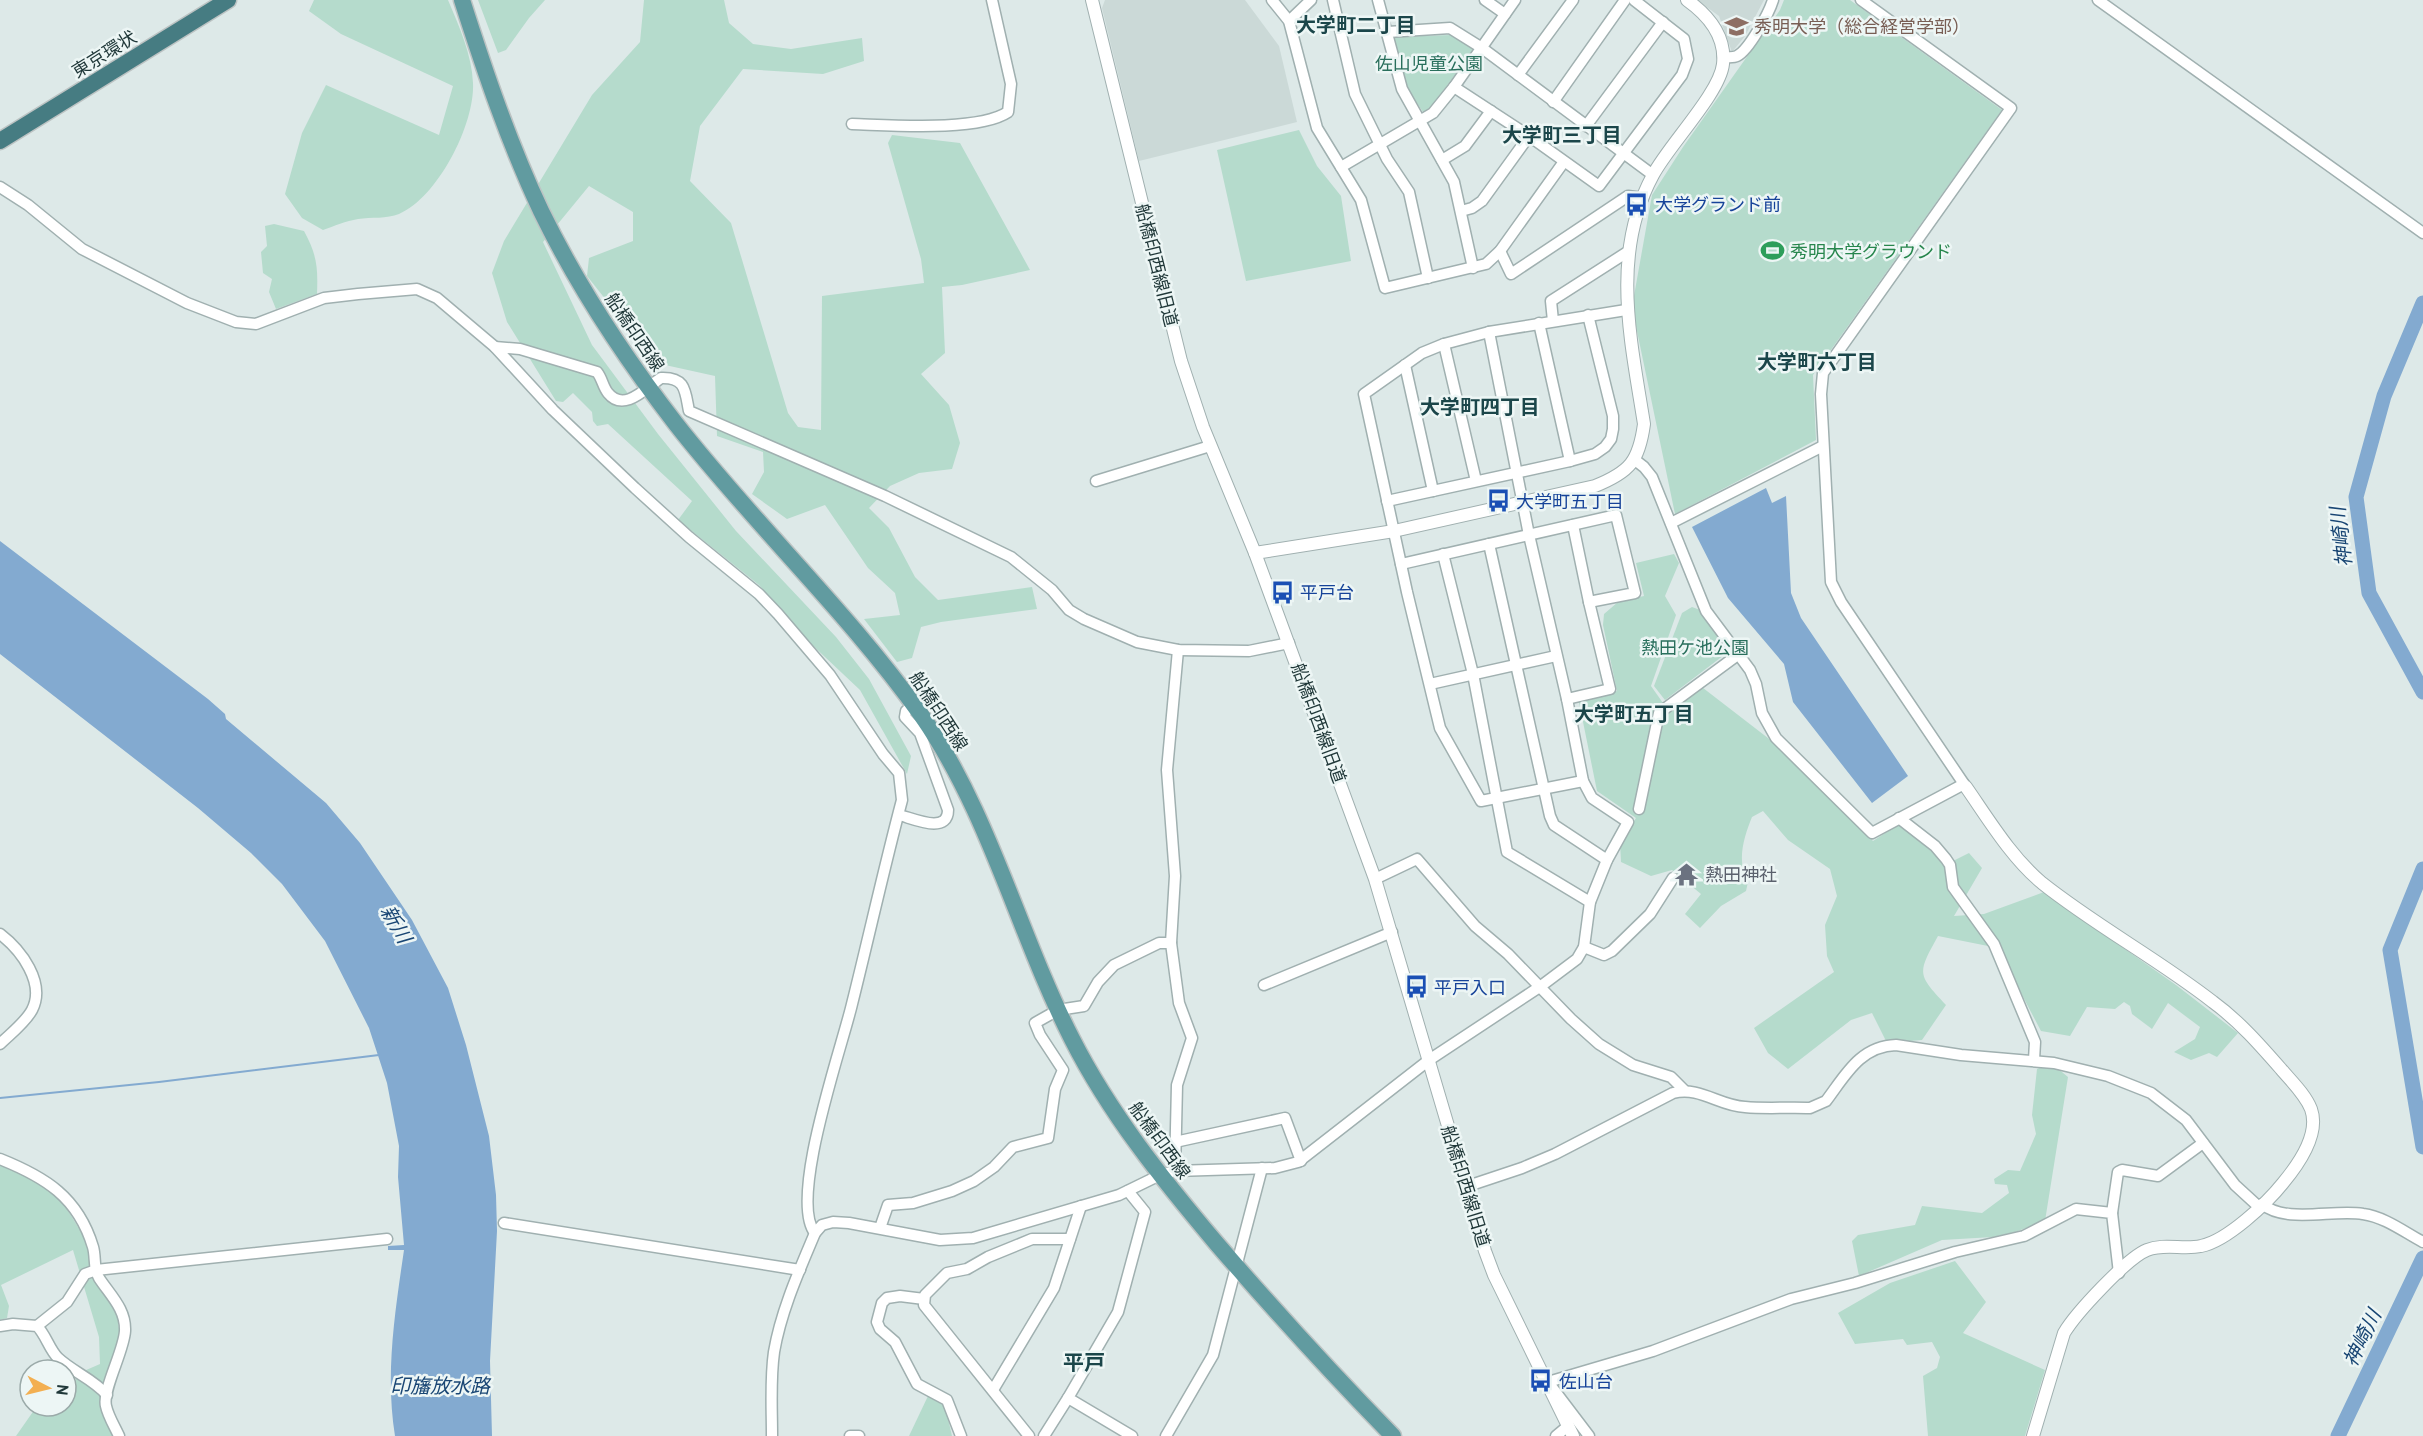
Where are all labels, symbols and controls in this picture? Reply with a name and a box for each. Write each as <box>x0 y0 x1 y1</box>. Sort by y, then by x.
district label: 大学町二丁目 <box>1296 12 1416 38</box>
school or university icon: 秀明大学（総合経営学部） <box>1723 13 1749 39</box>
place label: 秀明大学（総合経営学部） <box>1754 15 1970 38</box>
street label: 東京環状 <box>67 25 141 83</box>
park label: 佐山児童公園 <box>1375 52 1483 75</box>
district label: 大学町三丁目 <box>1502 122 1622 148</box>
bus stop icon: 大学グランド前 <box>1624 191 1650 217</box>
place label: 大学グランド前 <box>1655 193 1781 216</box>
street label: 船橋印西線旧道 <box>1131 201 1183 329</box>
sports icon: 秀明大学グラウンド <box>1759 238 1785 264</box>
place label: 秀明大学グラウンド <box>1790 240 1952 263</box>
street label: 船橋印西線 <box>600 288 670 376</box>
district label: 大学町六丁目 <box>1757 349 1877 375</box>
district label: 大学町四丁目 <box>1420 394 1540 420</box>
bus stop icon: 大学町五丁目 <box>1485 488 1511 514</box>
place label: 大学町五丁目 <box>1516 490 1624 513</box>
water label: 神崎川 <box>2324 504 2358 568</box>
bus stop icon: 平戸台 <box>1269 579 1295 605</box>
place label: 平戸台 <box>1300 581 1354 604</box>
park label: 熱田ケ池公園 <box>1641 636 1749 659</box>
street label: 船橋印西線旧道 <box>1287 660 1351 786</box>
street label: 船橋印西線 <box>905 667 973 755</box>
district label: 大学町五丁目 <box>1574 701 1694 727</box>
temple icon: 熱田神社 <box>1674 861 1700 887</box>
place label: 熱田神社 <box>1705 863 1777 886</box>
water label: 新川 <box>375 900 418 950</box>
bus stop icon: 平戸入口 <box>1403 974 1429 1000</box>
place label: 平戸入口 <box>1434 976 1506 999</box>
street label: 船橋印西線 <box>1124 1097 1196 1183</box>
street label: 船橋印西線旧道 <box>1437 1122 1495 1250</box>
water label: 神崎川 <box>2337 1304 2388 1371</box>
district label: 平戸 <box>1063 1349 1105 1376</box>
north arrow <box>18 1358 78 1418</box>
bus stop icon: 佐山台 <box>1528 1368 1554 1394</box>
place label: 佐山台 <box>1559 1370 1613 1393</box>
water label: 印旛放水路 <box>390 1373 492 1399</box>
text: N <box>52 1383 73 1396</box>

